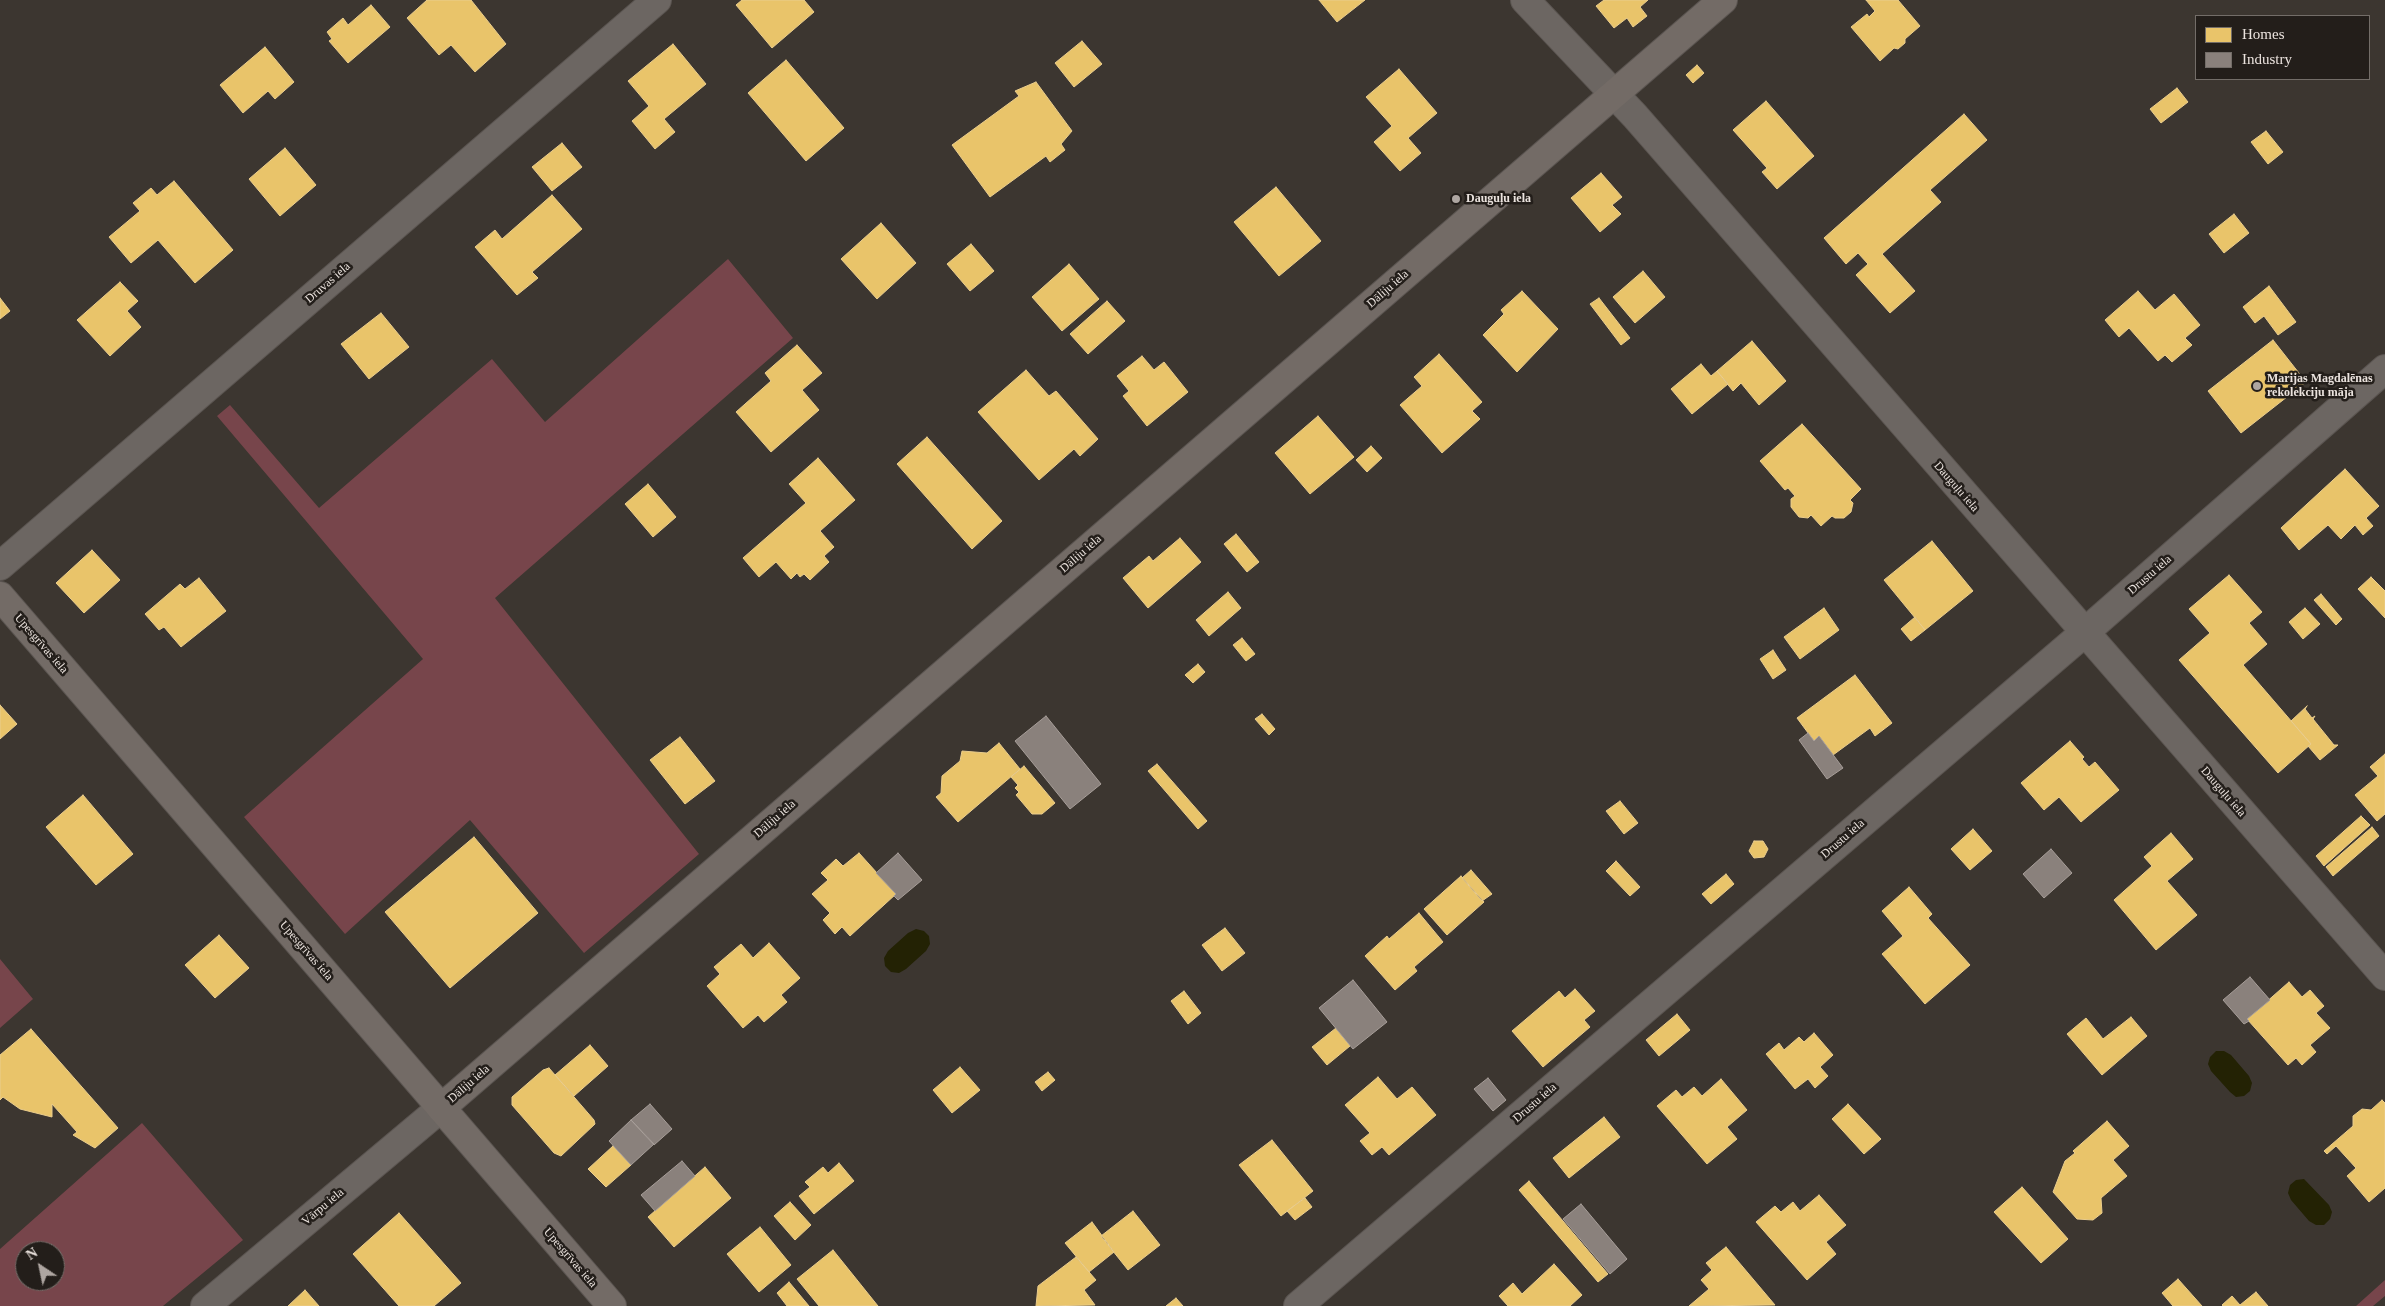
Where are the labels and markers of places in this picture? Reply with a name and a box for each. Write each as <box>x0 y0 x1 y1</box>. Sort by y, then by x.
place label: Dauguļu iela <box>1466 192 1531 206</box>
marker: Dauguļu iela <box>1450 193 1462 205</box>
place label: Marijas Magdalēnas rekolekciju māja <box>2267 372 2373 400</box>
marker: Marijas Magdalēnas rekolekciju māja <box>2251 380 2263 392</box>

